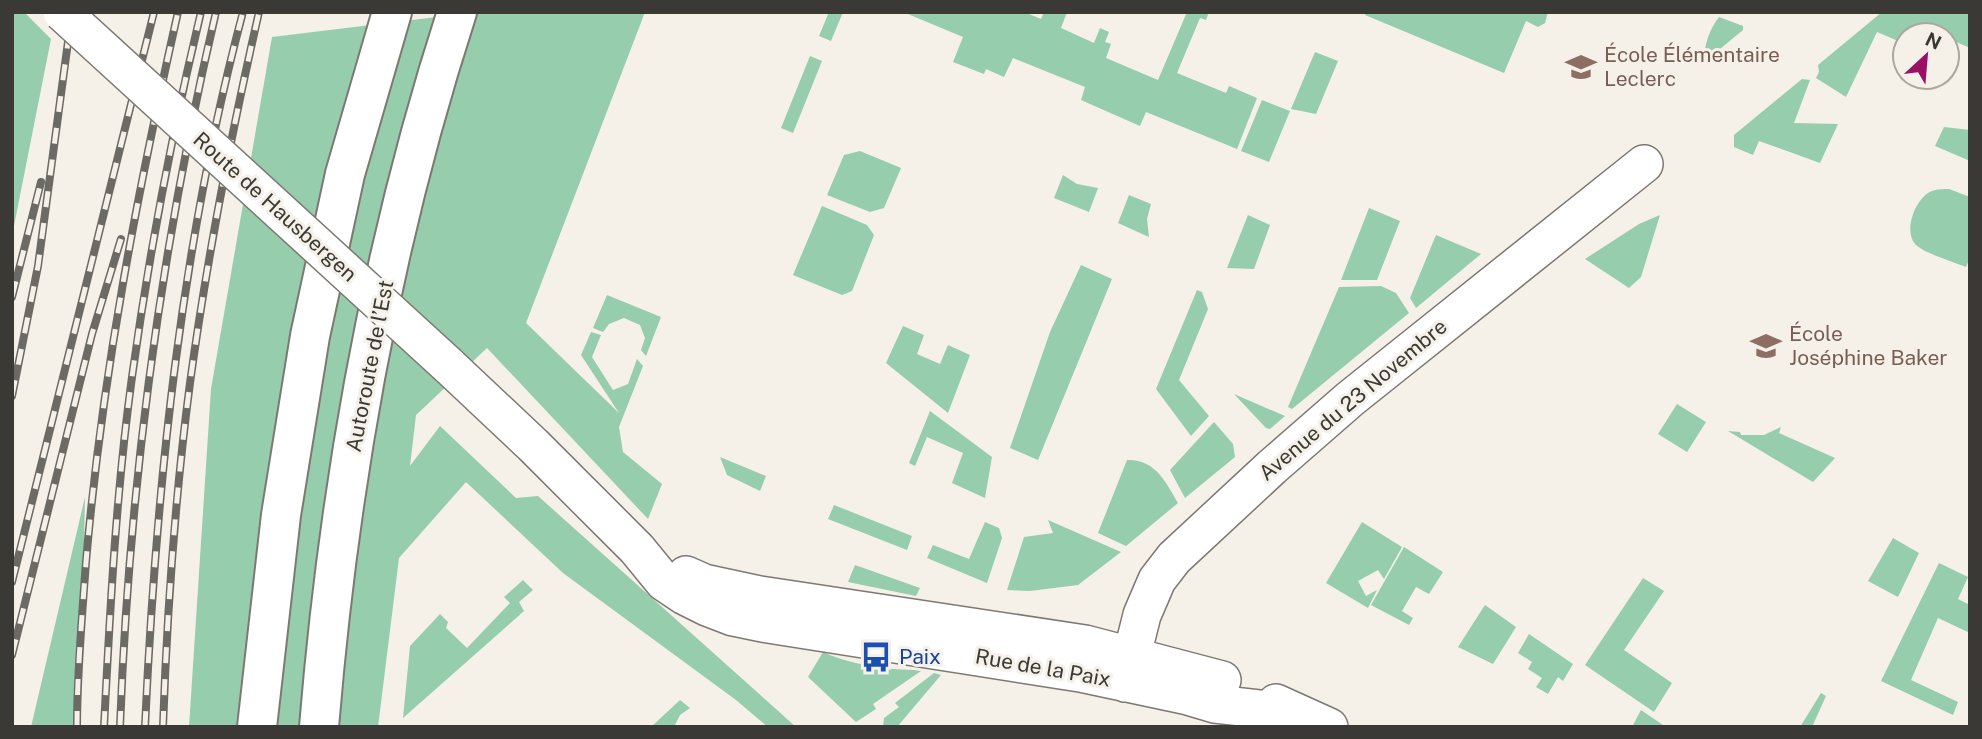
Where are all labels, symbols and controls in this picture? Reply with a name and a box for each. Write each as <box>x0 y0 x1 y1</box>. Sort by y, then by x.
north arrow <box>1891 21 1961 91</box>
text: N <box>1922 28 1945 54</box>
place label: École Élémentaire Leclerc <box>1604 42 1780 91</box>
school or university icon: École Élémentaire Leclerc <box>1564 50 1598 84</box>
street label: Route de Hausbergen <box>188 127 362 287</box>
street label: Autoroute de l’Est <box>341 278 398 454</box>
street label: Avenue du 23 Novembre <box>1254 314 1452 486</box>
place label: École Joséphine Baker <box>1789 321 1948 370</box>
school or university icon: École Joséphine Baker <box>1749 329 1783 363</box>
bus stop icon: Paix <box>859 640 893 674</box>
street label: Rue de la Paix <box>973 643 1113 692</box>
place label: Paix <box>899 644 941 669</box>

